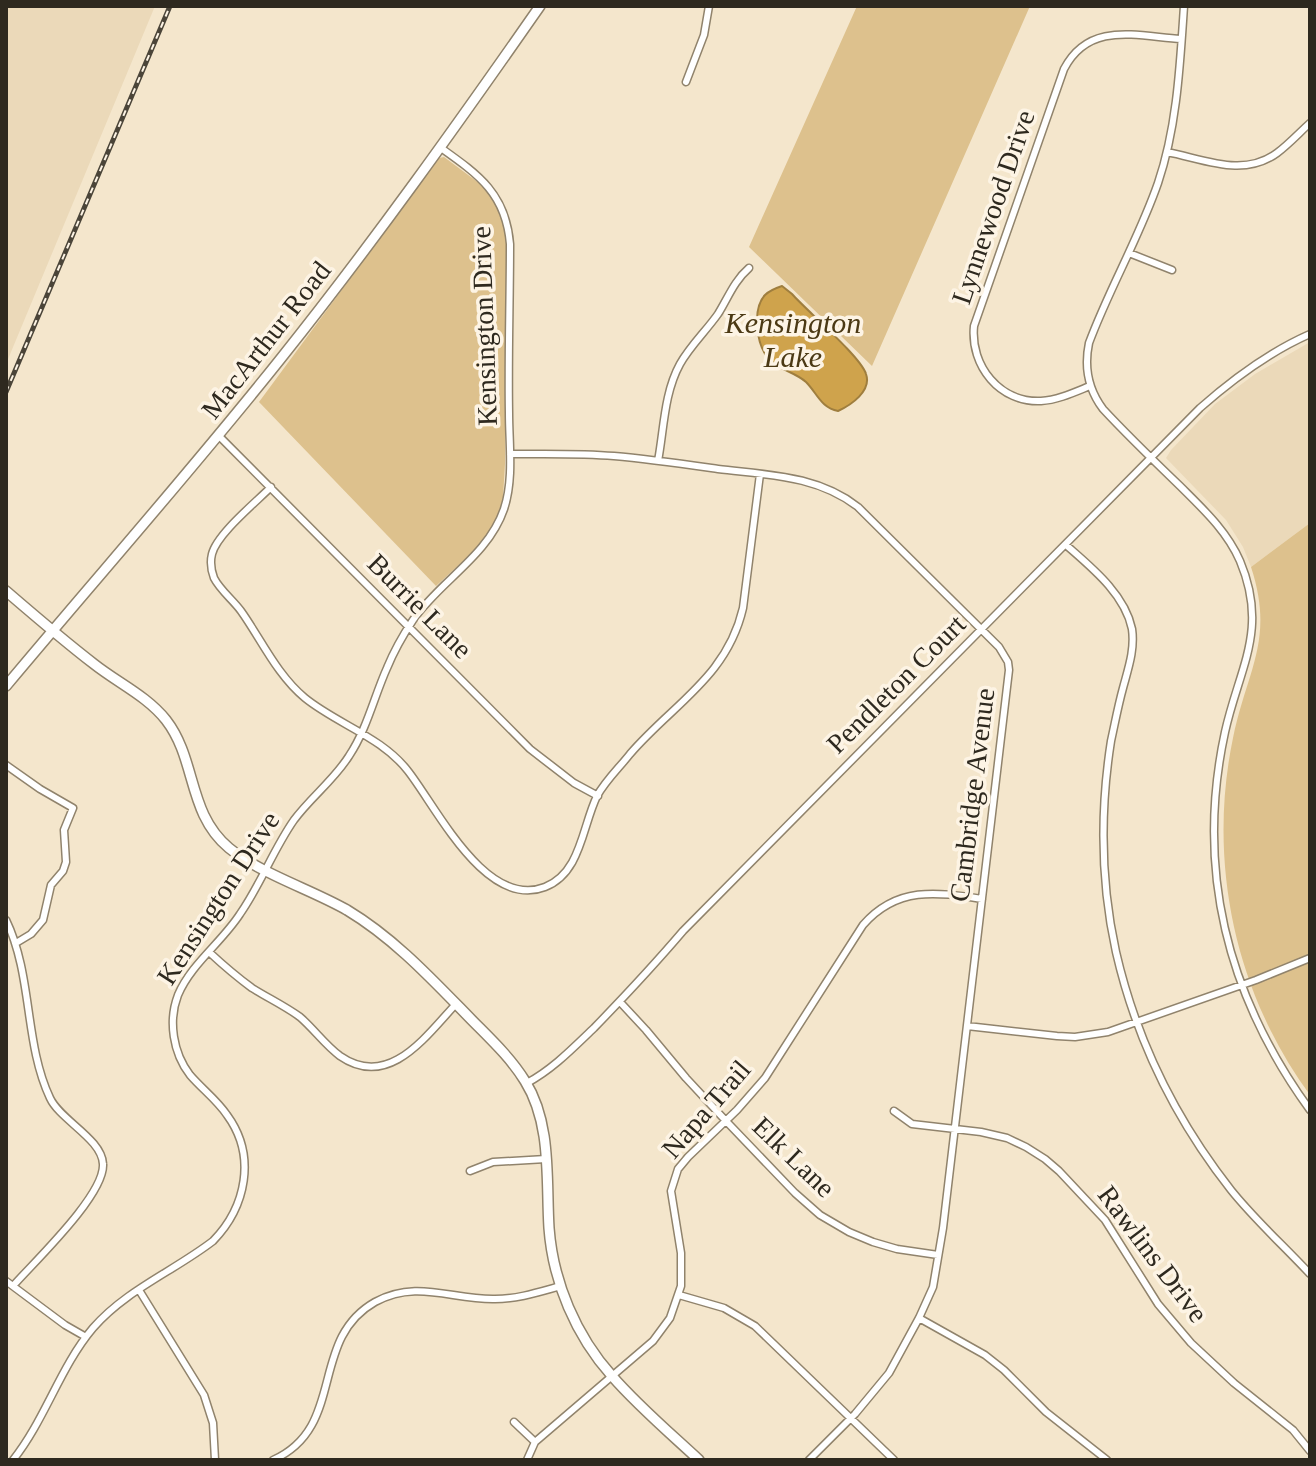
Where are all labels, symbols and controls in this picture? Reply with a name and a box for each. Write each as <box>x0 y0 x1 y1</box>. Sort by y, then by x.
street label: Lynnewood Drive <box>945 106 1041 308</box>
street label: Kensington Drive <box>465 226 503 426</box>
street label: MacArthur Road <box>195 255 337 425</box>
water label: Kensington Lake <box>724 306 861 373</box>
street label: Burrie Lane <box>361 547 479 665</box>
street label: Pendleton Court <box>820 608 972 760</box>
street label: Cambridge Avenue <box>944 686 1000 904</box>
street label: Kensington Drive <box>151 806 285 990</box>
street label: Napa Trail <box>655 1054 757 1164</box>
street label: Elk Lane <box>747 1110 841 1204</box>
street label: Rawlins Drive <box>1092 1180 1214 1328</box>

